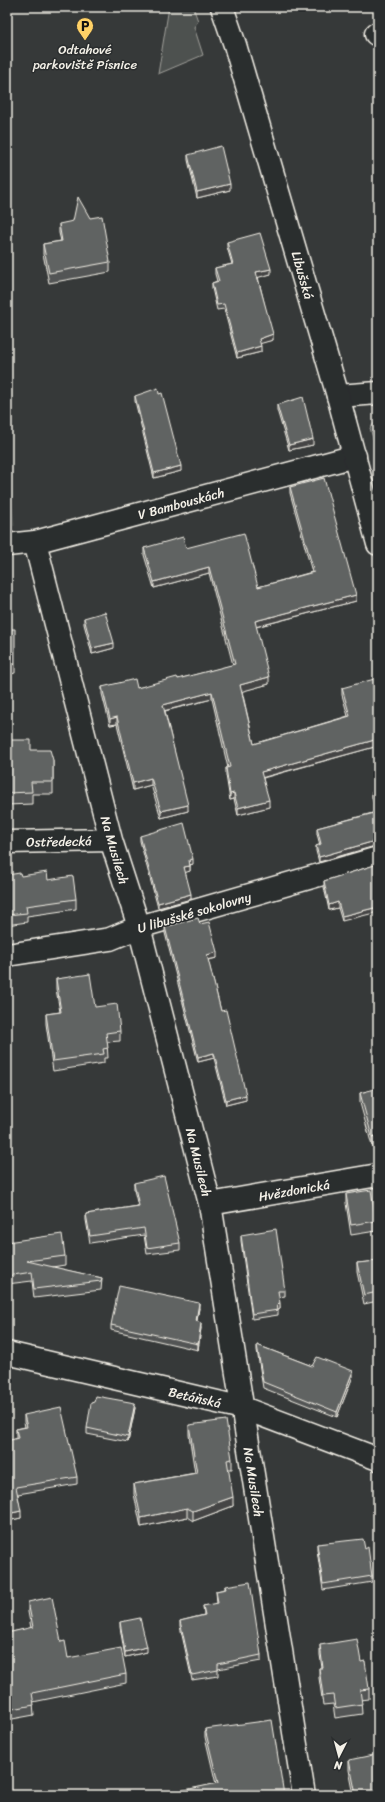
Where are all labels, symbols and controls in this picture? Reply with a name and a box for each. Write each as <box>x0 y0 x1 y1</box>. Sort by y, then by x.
parking icon: Odtahové parkoviště Písnice <box>75 16 95 41</box>
place label: Odtahové parkoviště Písnice <box>32 38 137 76</box>
street label: Libušská <box>285 248 320 302</box>
street label: V Bambouskách <box>135 481 227 526</box>
street label: Na Musilech <box>94 813 135 887</box>
street label: Ostředecká <box>26 829 92 854</box>
street label: U libušské sokolovny <box>134 885 254 940</box>
street label: Na Musilech <box>179 1125 218 1199</box>
street label: Hvězdonická <box>257 1173 332 1208</box>
street label: Betáňská <box>166 1380 224 1415</box>
street label: Na Musilech <box>237 1446 270 1519</box>
north arrow <box>319 1736 359 1776</box>
text: N <box>333 1756 344 1775</box>

